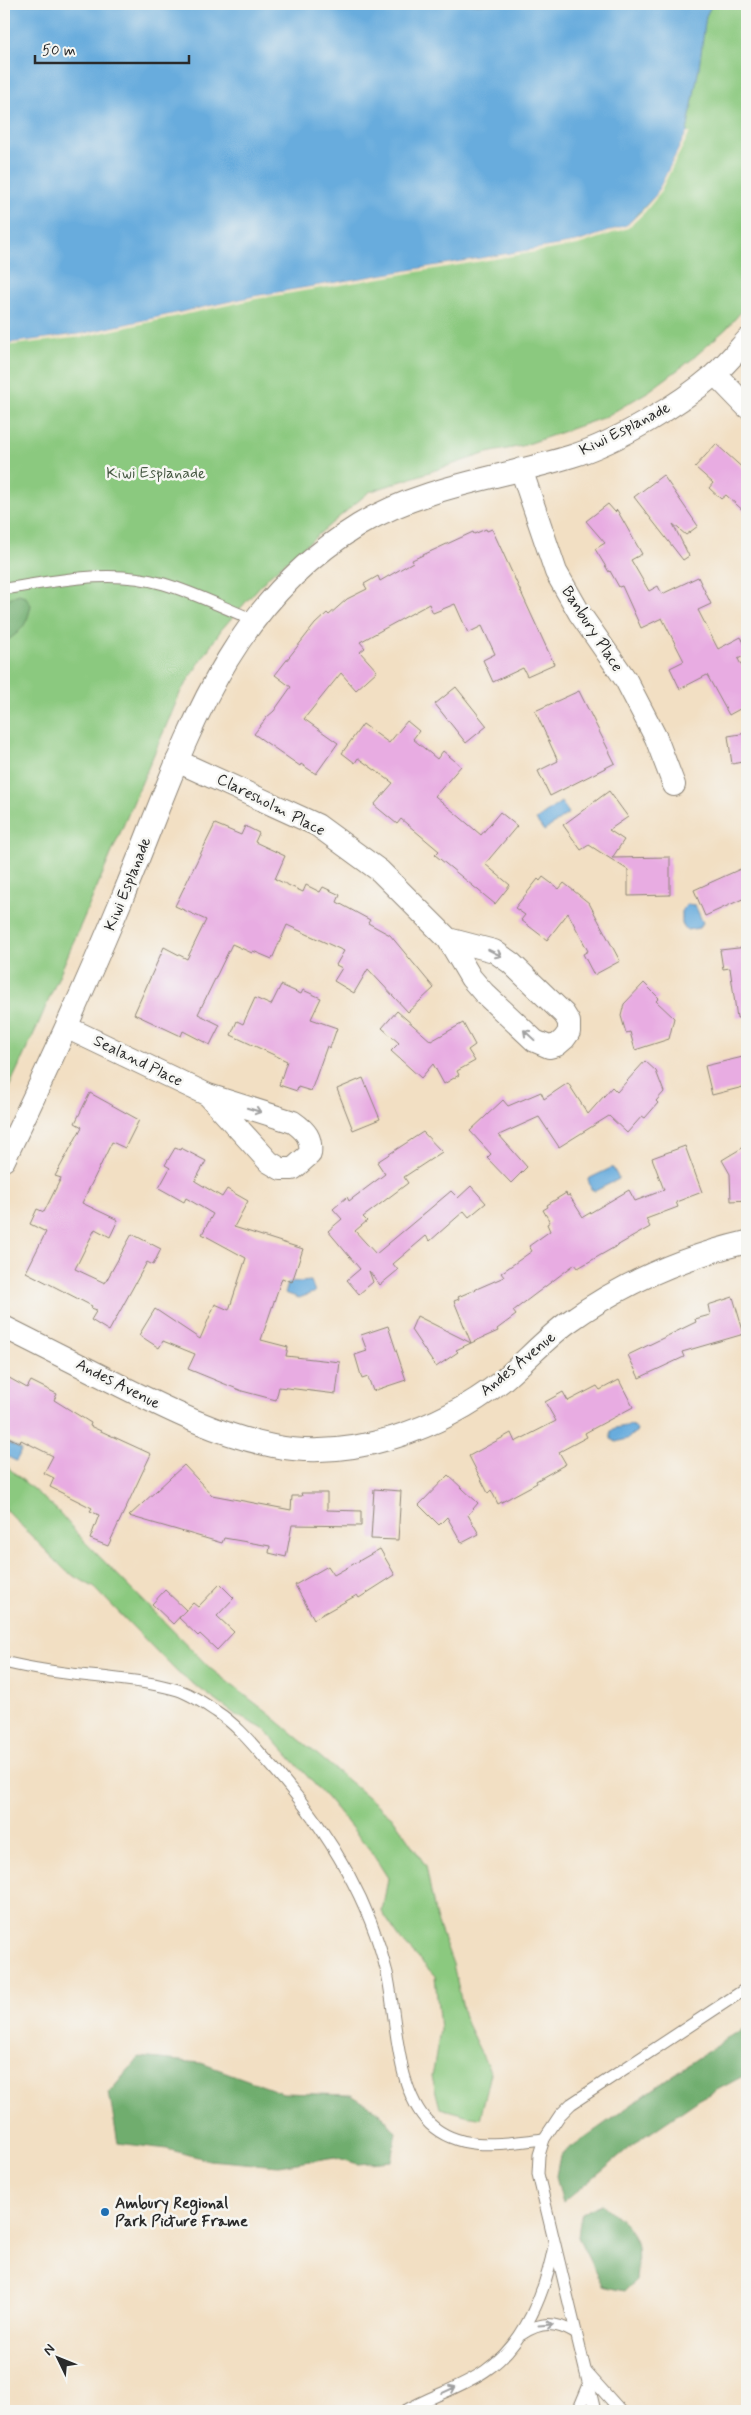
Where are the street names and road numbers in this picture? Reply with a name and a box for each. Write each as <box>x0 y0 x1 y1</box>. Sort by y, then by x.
street label: Kiwi Esplanade <box>576 397 674 461</box>
street label: Banbury Place <box>556 582 628 676</box>
street label: Claresholm Place <box>213 769 329 841</box>
street label: Kiwi Esplanade <box>100 834 157 934</box>
street label: Sealand Place <box>90 1030 186 1092</box>
street label: Andes Avenue <box>476 1327 561 1401</box>
street label: Andes Avenue <box>72 1354 164 1414</box>

